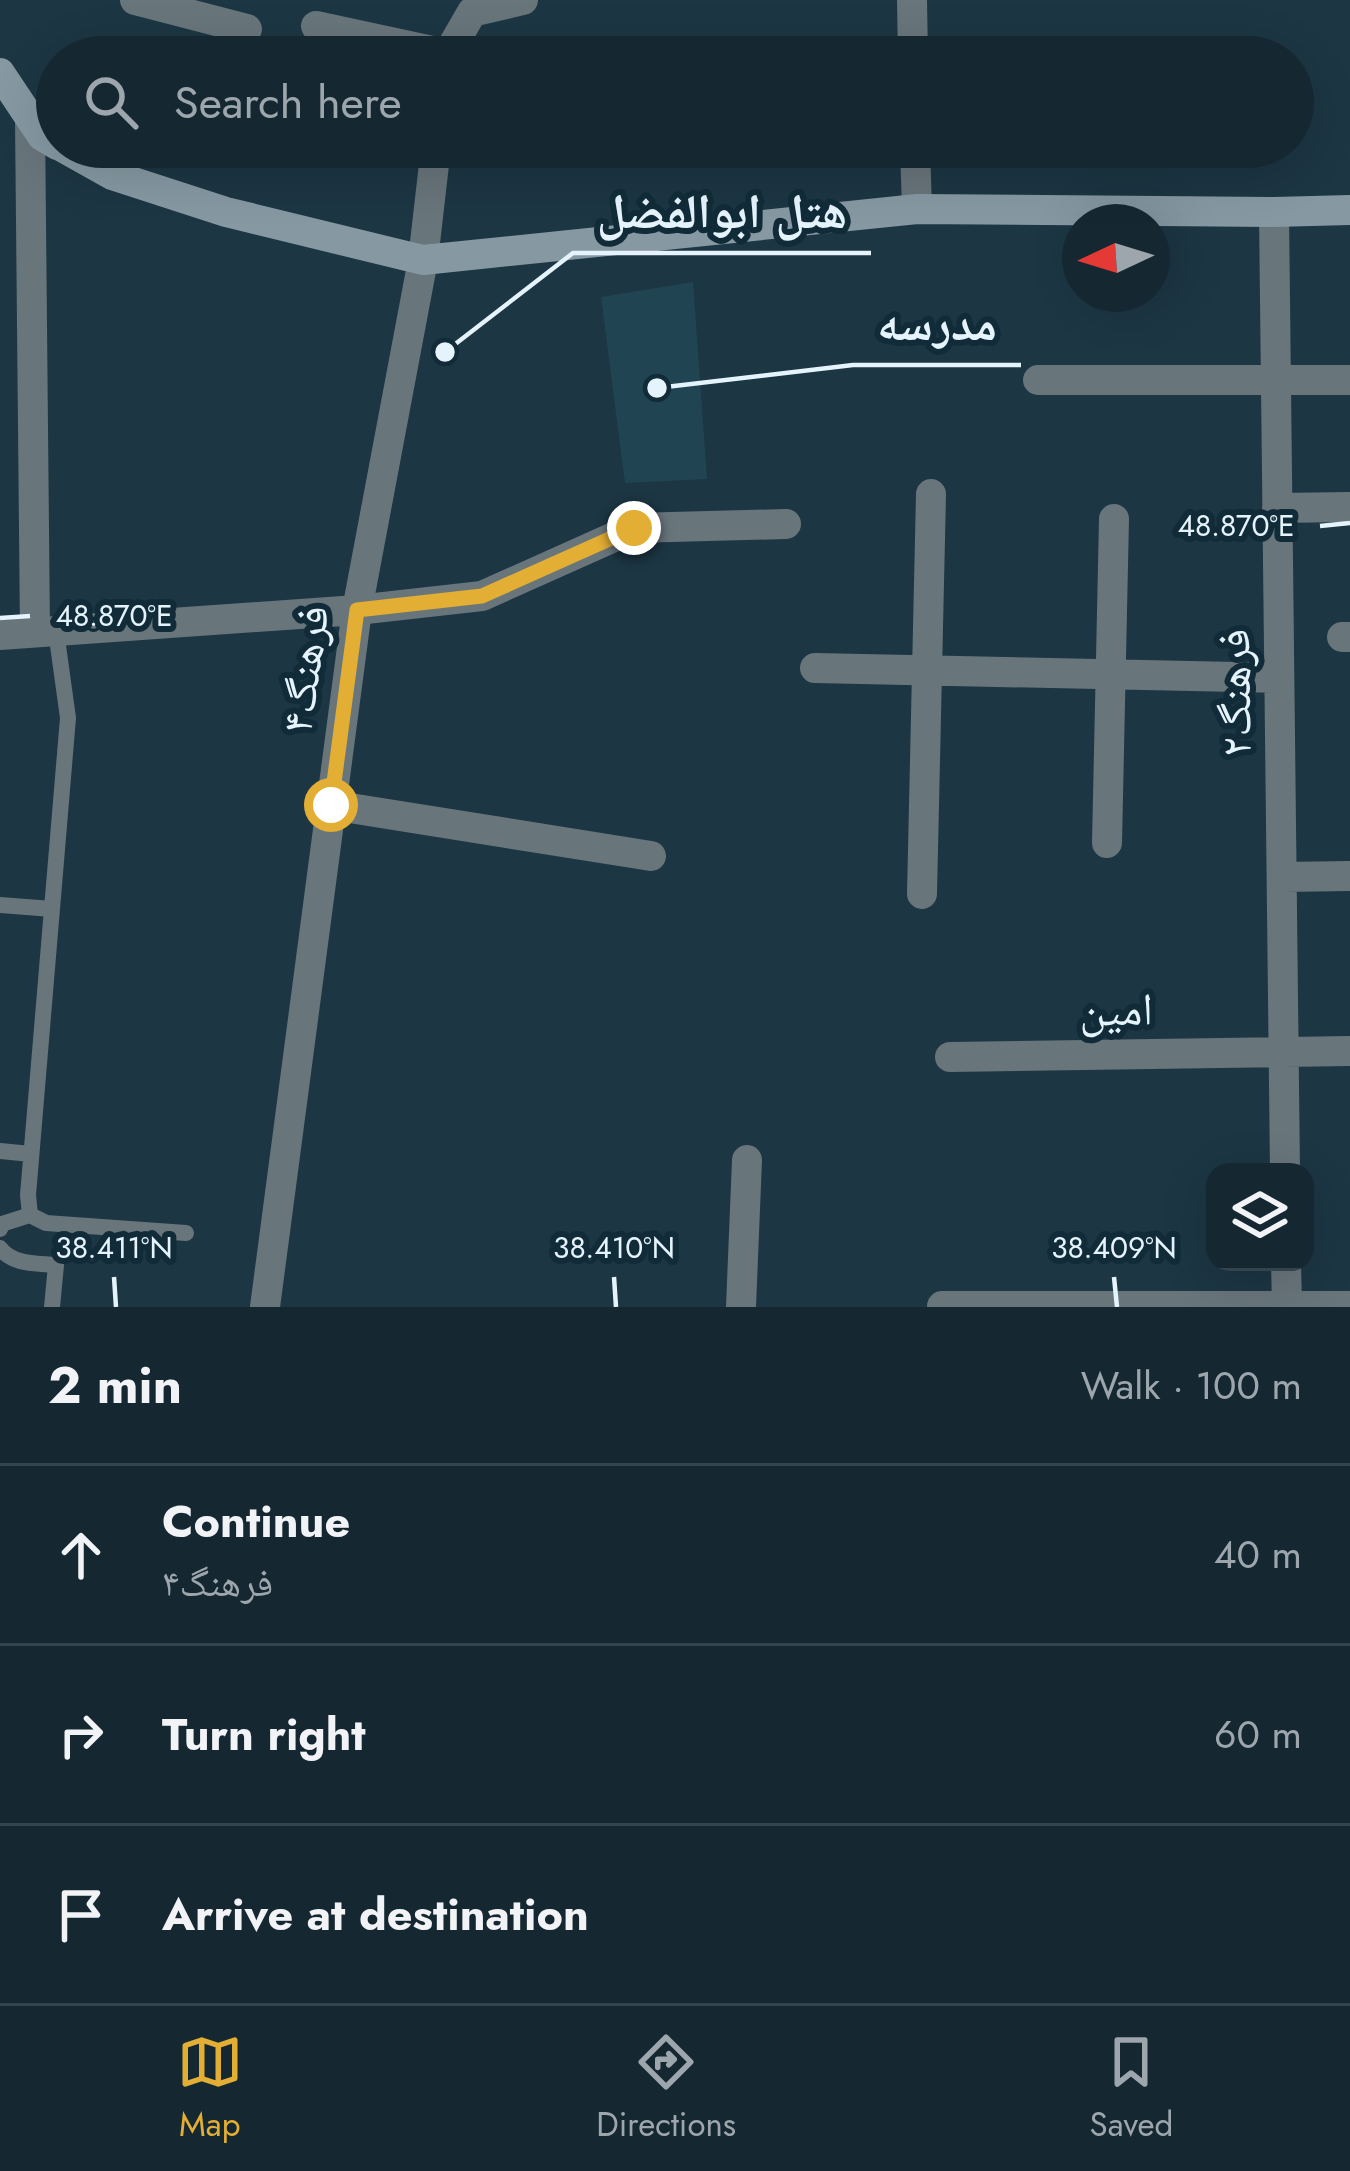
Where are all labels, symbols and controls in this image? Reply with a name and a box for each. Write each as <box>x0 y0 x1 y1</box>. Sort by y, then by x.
search box <box>36 36 1314 168</box>
icon: search <box>78 69 144 135</box>
text: Search here <box>174 70 402 135</box>
callout: هتل ابوالفضل <box>573 169 871 253</box>
text: هتل ابوالفضل <box>597 177 847 246</box>
north arrow <box>1062 204 1170 312</box>
callout: مدرسه <box>853 281 1021 365</box>
text: مدرسه <box>877 289 997 358</box>
route end <box>607 501 661 555</box>
text: 48.870°E <box>1178 504 1294 547</box>
text: 48.870°E <box>56 594 172 637</box>
street label: فرهنگ۴ <box>263 601 346 737</box>
street label: فرهنگ۲ <box>1201 628 1268 758</box>
route start <box>304 778 358 832</box>
street label: امین <box>1079 976 1153 1043</box>
map controls <box>1206 1163 1314 1271</box>
button: layers <box>1206 1163 1314 1271</box>
text: 38.411°N <box>55 1226 173 1269</box>
text: 38.410°N <box>553 1226 675 1269</box>
text: 38.409°N <box>1051 1226 1177 1269</box>
text: 2 min <box>48 1348 182 1422</box>
text: Walk · 100 m <box>1081 1357 1302 1414</box>
text: Continue <box>162 1489 350 1554</box>
icon: ahead <box>48 1522 114 1588</box>
text: 40 m <box>1214 1526 1302 1583</box>
text: فرهنگ۴ <box>162 1554 273 1611</box>
icon: right <box>48 1702 114 1768</box>
text: Turn right <box>162 1702 366 1767</box>
text: 60 m <box>1214 1706 1302 1763</box>
icon: arrive <box>48 1882 114 1948</box>
text: Arrive at destination <box>162 1882 589 1947</box>
tab: Map <box>177 2029 243 2148</box>
tab: Directions <box>596 2029 736 2148</box>
tab: Saved <box>1090 2029 1173 2148</box>

